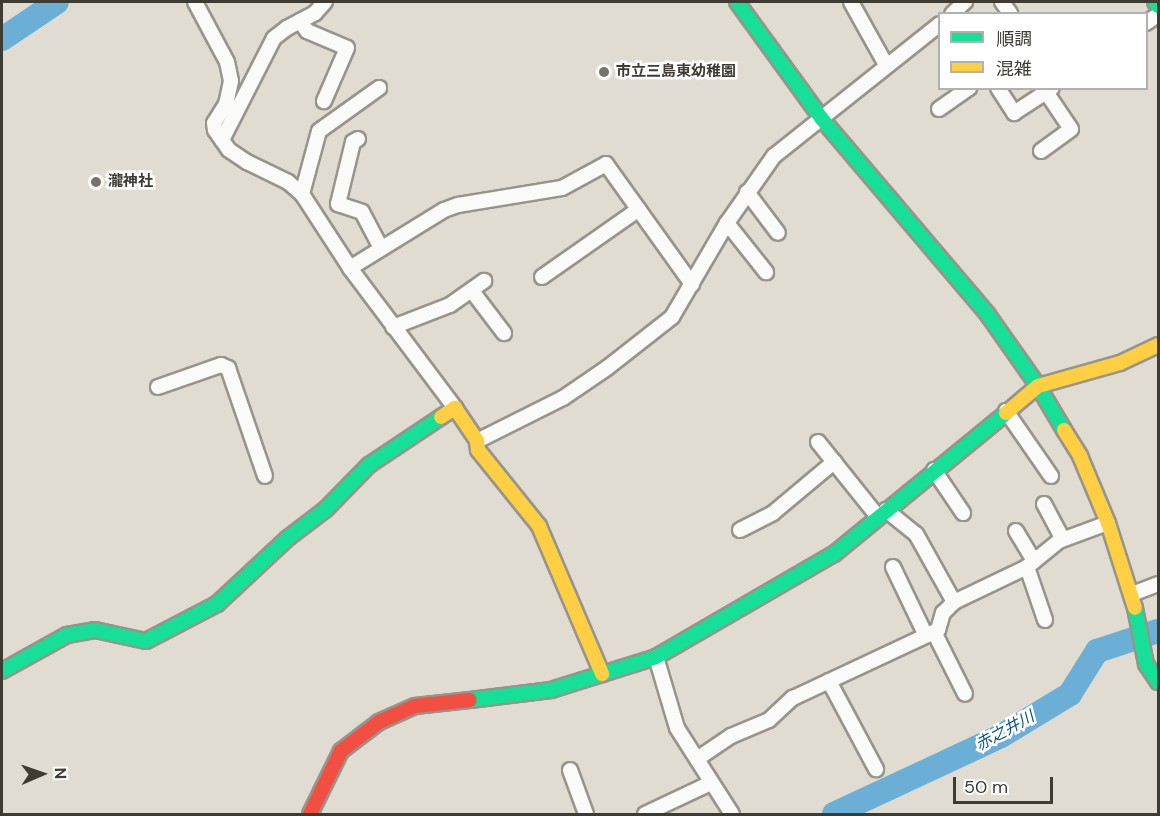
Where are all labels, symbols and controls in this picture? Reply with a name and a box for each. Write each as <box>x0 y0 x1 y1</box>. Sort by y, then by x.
legend <box>938 12 1148 90</box>
text: 順調 <box>996 27 1032 51</box>
text: 混雑 <box>996 57 1032 81</box>
place label: 市立三島東幼稚園 <box>616 63 736 81</box>
marker: 市立三島東幼稚園 <box>597 65 611 79</box>
place label: 瀧神社 <box>108 173 153 191</box>
marker: 瀧神社 <box>89 175 103 189</box>
water label: 赤之井川 <box>972 707 1038 755</box>
north arrow <box>12 744 72 804</box>
scale bar <box>956 765 1056 803</box>
text: N <box>50 767 71 780</box>
text: 50 m <box>964 775 1008 799</box>

